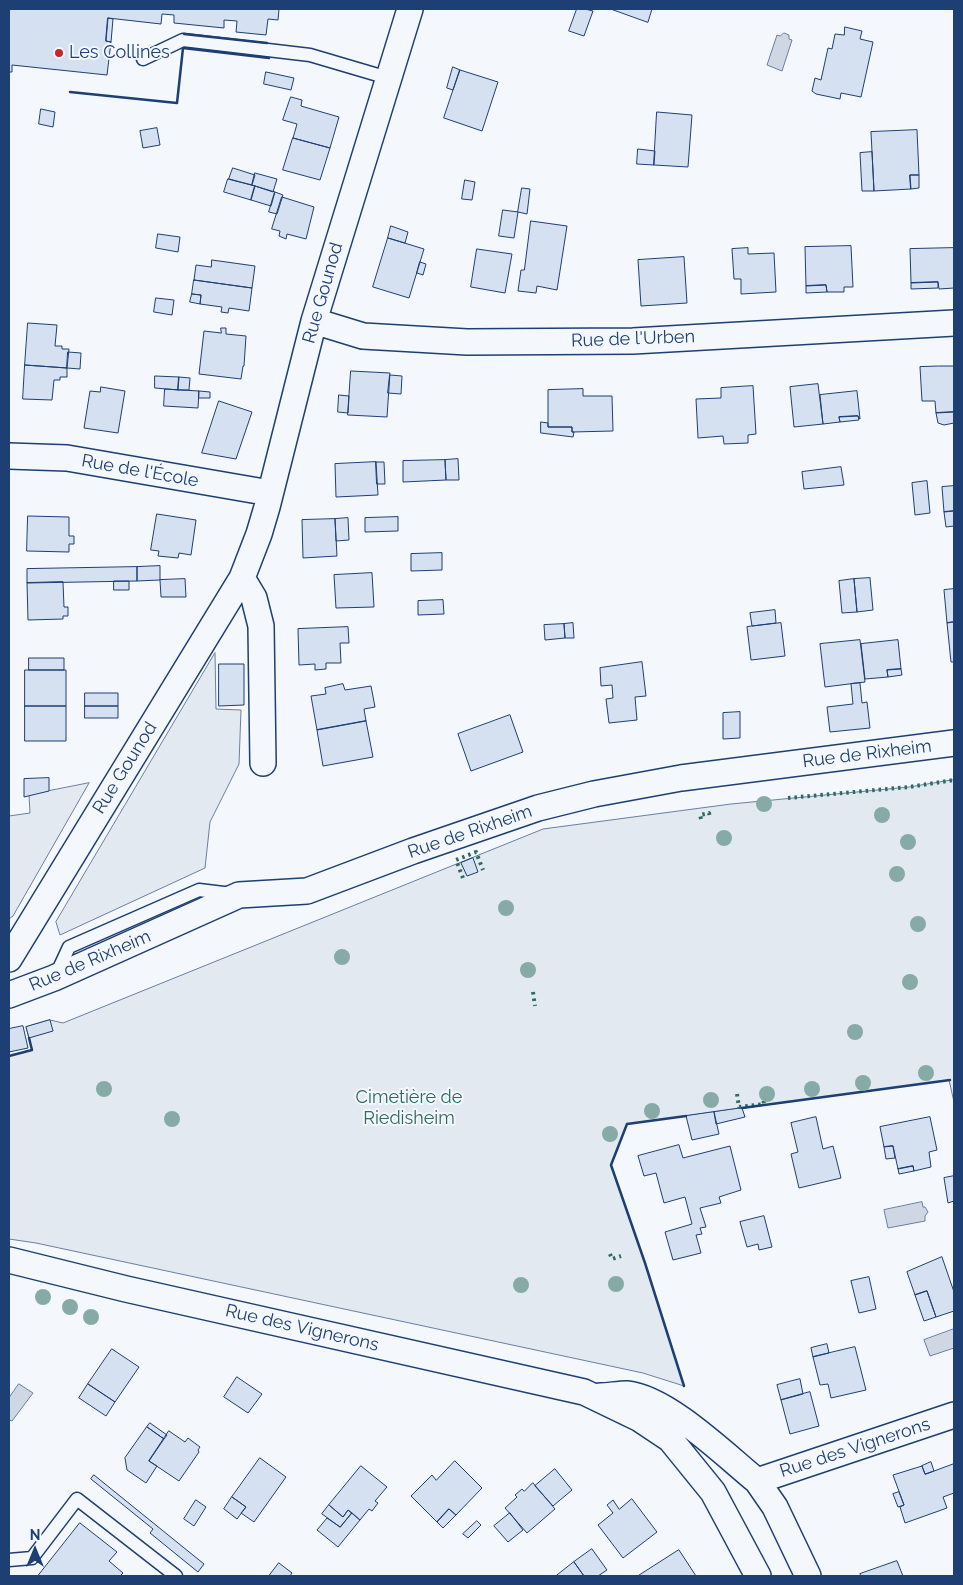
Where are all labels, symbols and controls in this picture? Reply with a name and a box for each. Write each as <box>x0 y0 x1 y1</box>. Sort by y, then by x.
place label: Les Collines <box>69 42 170 64</box>
marker: Les Collines <box>53 47 65 59</box>
street label: Rue Gounod <box>298 240 348 346</box>
street label: Rue de l'Urben <box>571 326 695 352</box>
street label: Rue de l'École <box>80 450 200 492</box>
street label: Rue Gounod <box>88 718 162 818</box>
street label: Rue de Rixheim <box>801 735 933 773</box>
street label: Rue de Rixheim <box>405 801 535 863</box>
street label: Rue de Rixheim <box>26 926 154 996</box>
park label: Cimetière de Riedisheim <box>356 1087 462 1130</box>
street label: Rue des Vignerons <box>223 1300 381 1356</box>
street label: Rue des Vignerons <box>777 1414 933 1482</box>
north arrow <box>10 1525 60 1575</box>
text: N <box>30 1527 40 1543</box>

